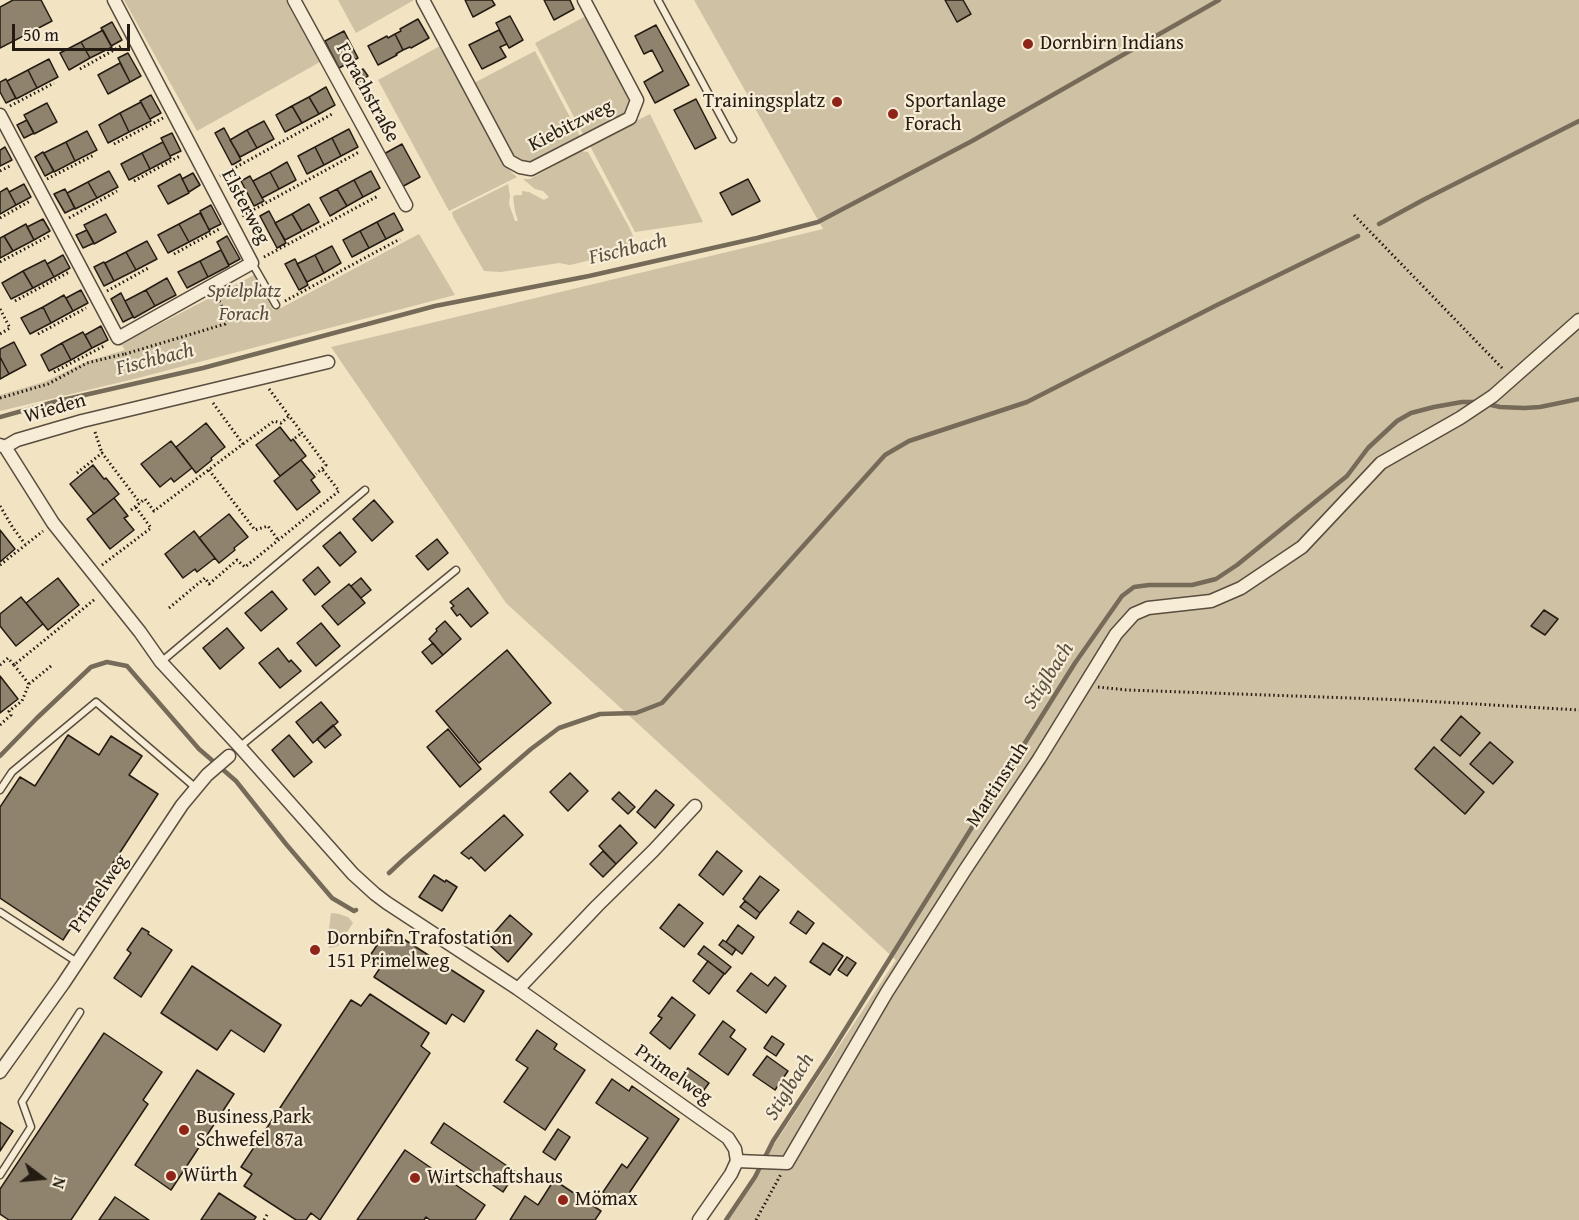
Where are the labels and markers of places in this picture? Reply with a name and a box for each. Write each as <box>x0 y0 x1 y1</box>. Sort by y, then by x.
place label: Dornbirn Indians <box>1040 32 1184 56</box>
marker: Dornbirn Indians <box>1021 37 1035 51</box>
place label: Trainingsplatz <box>703 90 825 114</box>
place label: Sportanlage Forach <box>905 90 1006 137</box>
marker: Trainingsplatz <box>830 95 844 109</box>
marker: Sportanlage Forach <box>886 107 900 121</box>
place label: Dornbirn Trafostation 151 Primelweg <box>327 927 513 974</box>
marker: Dornbirn Trafostation 151 Primelweg <box>308 943 322 957</box>
place label: Business Park Schwefel 87a <box>196 1106 311 1153</box>
marker: Business Park Schwefel 87a <box>177 1123 191 1137</box>
place label: Würth <box>183 1164 237 1188</box>
place label: Wirtschaftshaus <box>427 1166 563 1190</box>
marker: Würth <box>164 1169 178 1183</box>
marker: Wirtschaftshaus <box>408 1171 422 1185</box>
place label: Mömax <box>575 1188 638 1212</box>
marker: Mömax <box>556 1193 570 1207</box>

